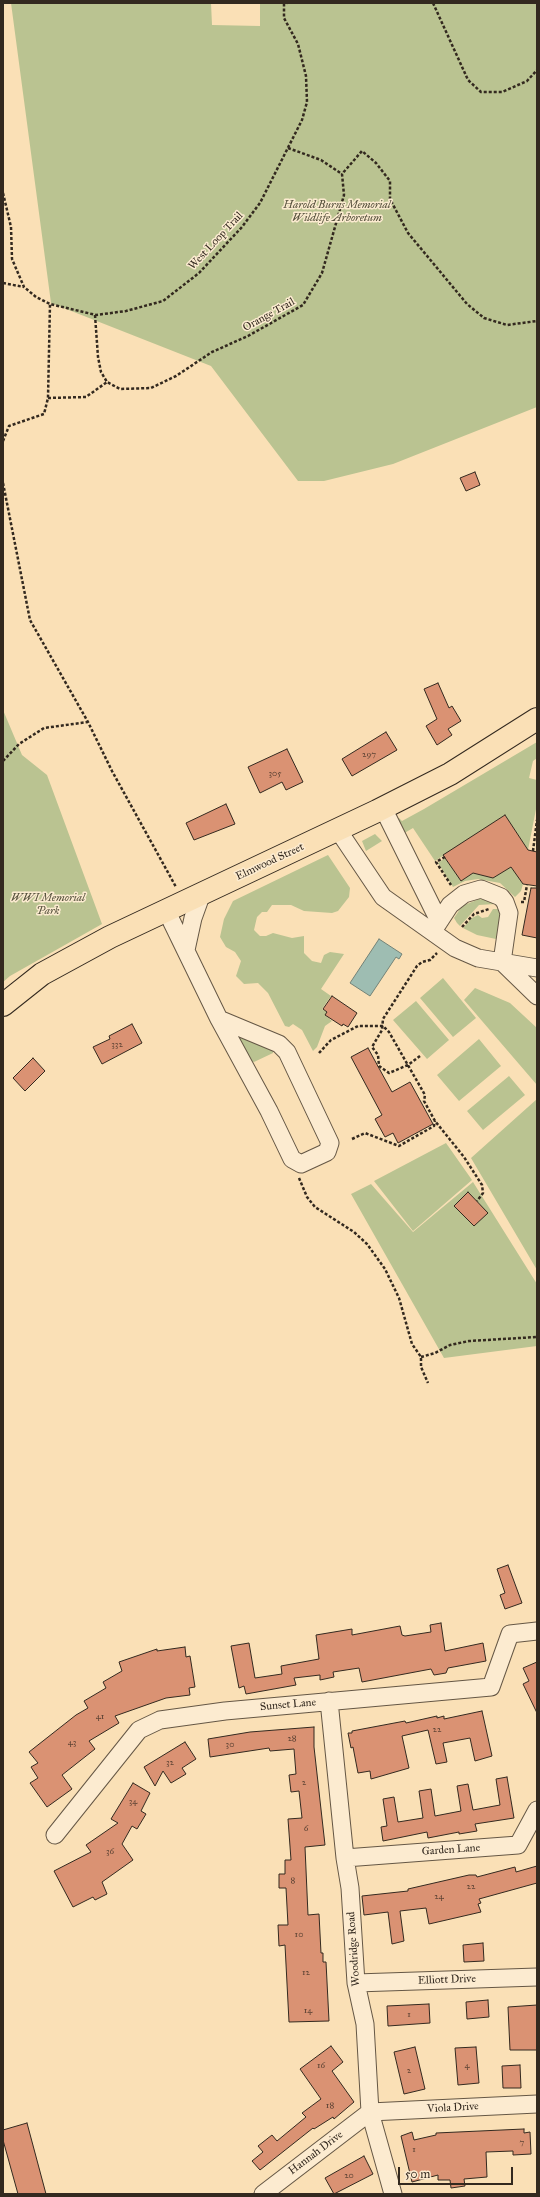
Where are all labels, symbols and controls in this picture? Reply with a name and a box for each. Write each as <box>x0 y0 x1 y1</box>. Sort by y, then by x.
park label: Harold Burns Memorial Wildlife Arboretum <box>283 198 391 224</box>
street label: West Loop Trail <box>186 209 246 273</box>
street label: Orange Trail <box>241 295 297 335</box>
house number: 297 <box>362 750 376 760</box>
house number: 305 <box>268 769 282 779</box>
street label: Elmwood Street <box>234 840 306 884</box>
park label: WWI Memorial Park <box>11 891 85 917</box>
house number: 332 <box>111 1040 123 1050</box>
street label: Sunset Lane <box>259 1696 317 1714</box>
house number: 41 <box>96 1712 104 1722</box>
house number: 22 <box>433 1725 441 1735</box>
house number: 28 <box>287 1734 297 1744</box>
house number: 43 <box>68 1738 76 1748</box>
house number: 30 <box>226 1740 234 1750</box>
house number: 32 <box>166 1758 174 1768</box>
house number: 2 <box>302 1778 306 1788</box>
house number: 34 <box>129 1797 137 1807</box>
house number: 6 <box>304 1824 308 1834</box>
street label: Garden Lane <box>421 1841 481 1859</box>
house number: 36 <box>106 1847 114 1857</box>
house number: 8 <box>291 1876 295 1886</box>
house number: 22 <box>467 1882 475 1892</box>
house number: 24 <box>434 1892 444 1902</box>
street label: Woodridge Road <box>345 1911 363 1987</box>
house number: 10 <box>295 1930 303 1940</box>
house number: 12 <box>302 1968 310 1978</box>
street label: Elliott Drive <box>418 1972 476 1988</box>
house number: 14 <box>304 2006 312 2016</box>
house number: 1 <box>407 2010 411 2020</box>
house number: 16 <box>317 2061 325 2071</box>
house number: 4 <box>464 2061 470 2071</box>
house number: 2 <box>407 2066 411 2076</box>
street label: Viola Drive <box>427 2100 479 2116</box>
house number: 18 <box>326 2101 334 2111</box>
street label: Hannah Drive <box>286 2128 346 2178</box>
house number: 7 <box>520 2138 524 2148</box>
house number: 1 <box>412 2145 416 2155</box>
scale bar <box>400 2159 515 2185</box>
text: 50 m <box>405 2167 430 2181</box>
house number: 20 <box>344 2171 354 2181</box>

